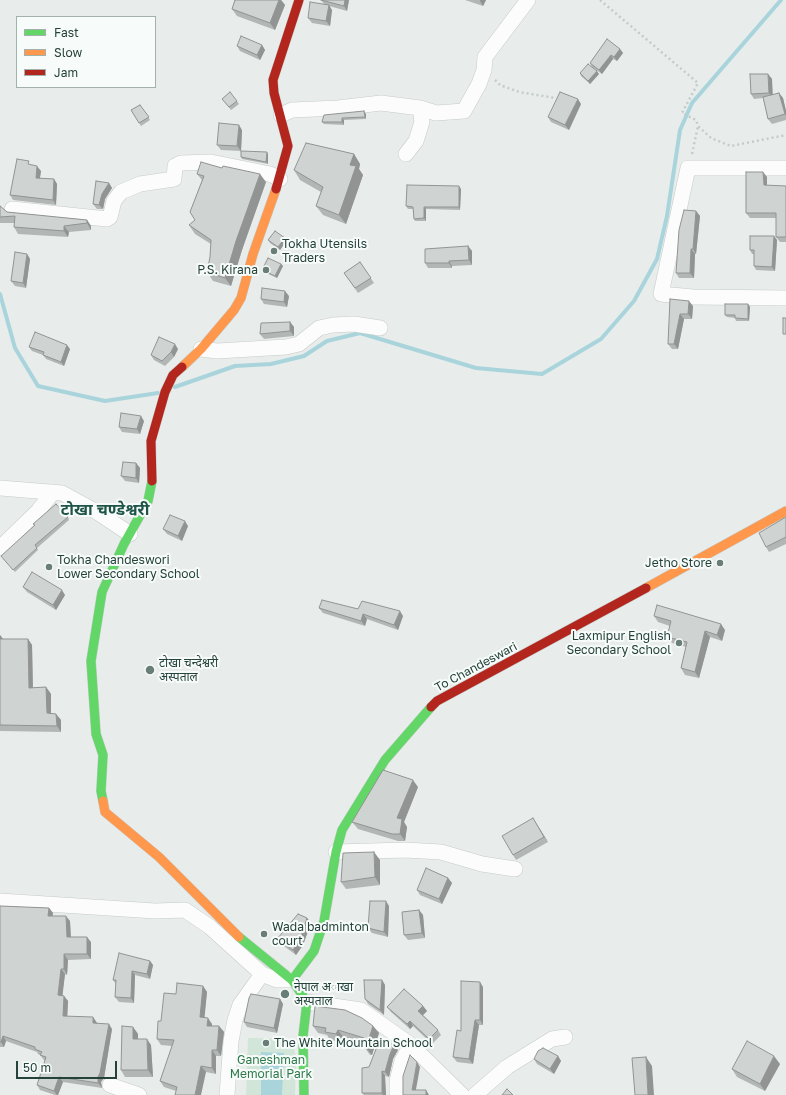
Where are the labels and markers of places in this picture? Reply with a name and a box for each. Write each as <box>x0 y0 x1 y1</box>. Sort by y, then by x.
place label: Tokha Utensils Traders <box>282 237 367 265</box>
marker: Tokha Utensils Traders <box>269 246 279 256</box>
place label: P.S. Kirana <box>197 263 258 277</box>
marker: P.S. Kirana <box>261 265 271 275</box>
place label: Tokha Chandeswori Lower Secondary School <box>57 553 200 581</box>
place label: Jetho Store <box>645 556 712 570</box>
marker: Jetho Store <box>715 558 725 568</box>
marker: Tokha Chandeswori Lower Secondary School <box>44 562 54 572</box>
place label: Laxmipur English Secondary School <box>566 629 671 657</box>
marker: Laxmipur English Secondary School <box>674 638 684 648</box>
place label: टोखा चन्देश्वरी अस्पताल <box>159 656 218 684</box>
marker: टोखा चन्देश्वरी अस्पताल <box>144 664 156 676</box>
place label: Wada badminton court <box>272 920 369 948</box>
marker: Wada badminton court <box>259 929 269 939</box>
place label: नेपाल अाखा अस्पताल <box>294 980 353 1008</box>
marker: नेपाल अाखा अस्पताल <box>279 988 291 1000</box>
place label: The White Mountain School <box>274 1036 433 1050</box>
marker: The White Mountain School <box>261 1038 271 1048</box>

